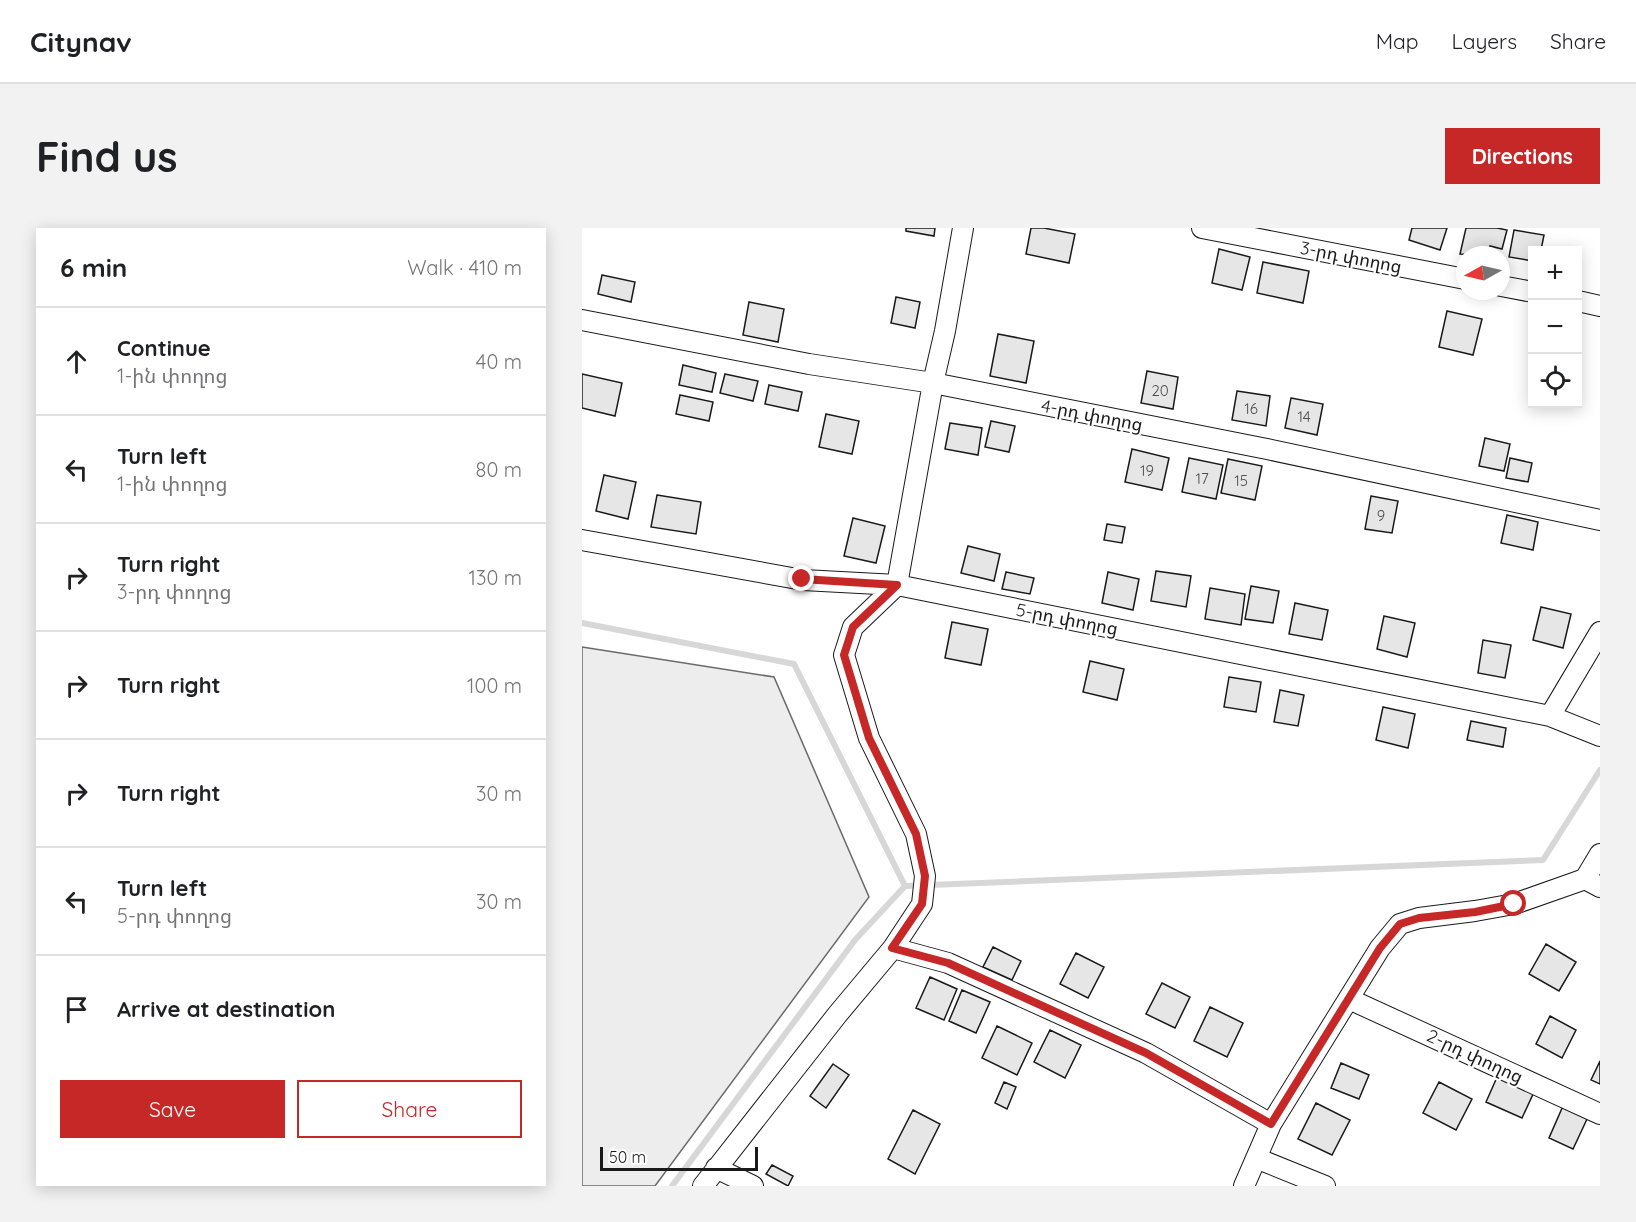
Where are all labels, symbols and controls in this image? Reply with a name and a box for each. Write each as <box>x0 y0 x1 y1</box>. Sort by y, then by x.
text: Citynav <box>30 24 132 59</box>
text: Map <box>1376 28 1419 54</box>
text: Layers <box>1452 28 1517 54</box>
text: Share <box>1550 28 1606 54</box>
button: Directions <box>1445 128 1600 184</box>
text: Find us <box>36 130 178 183</box>
street label: 3-րդ փողոց <box>1298 236 1404 278</box>
north arrow <box>1456 246 1510 300</box>
map controls <box>1528 246 1582 408</box>
button: + <box>1528 246 1582 300</box>
text: 6 min <box>60 251 127 284</box>
text: Walk · 410 m <box>407 255 522 280</box>
button: − <box>1528 300 1582 354</box>
text: Continue <box>117 334 211 362</box>
icon: ahead <box>60 345 93 378</box>
text: 40 m <box>476 349 522 374</box>
button: locate <box>1528 354 1582 408</box>
text: 1-ին փողոց <box>117 363 228 388</box>
house number: 20 <box>1151 381 1169 400</box>
street label: 4-րդ փողոց <box>1039 394 1145 436</box>
house number: 16 <box>1244 399 1258 418</box>
house number: 14 <box>1297 407 1311 426</box>
text: Turn left <box>117 442 207 470</box>
icon: left <box>60 453 93 486</box>
text: 80 m <box>476 457 522 482</box>
house number: 19 <box>1140 461 1154 480</box>
house number: 17 <box>1195 469 1209 488</box>
text: 1-ին փողոց <box>117 471 228 496</box>
house number: 15 <box>1234 471 1248 490</box>
house number: 9 <box>1377 506 1385 525</box>
text: Turn right <box>117 550 221 578</box>
icon: right <box>60 561 93 594</box>
text: 130 m <box>469 565 522 590</box>
route end <box>788 565 814 591</box>
text: 3-րդ փողոց <box>117 579 231 604</box>
street label: 5-րդ փողոց <box>1014 598 1120 640</box>
icon: right <box>60 669 93 702</box>
text: Turn right <box>117 671 221 699</box>
text: 100 m <box>467 673 522 698</box>
icon: right <box>60 777 93 810</box>
text: Turn right <box>117 779 221 807</box>
text: 30 m <box>476 781 522 806</box>
text: Turn left <box>117 874 207 902</box>
icon: left <box>60 885 93 918</box>
text: 30 m <box>476 889 522 914</box>
route start <box>1500 890 1526 916</box>
text: 5-րդ փողոց <box>117 903 232 928</box>
icon: arrive <box>60 993 93 1026</box>
text: Arrive at destination <box>117 995 335 1023</box>
street label: 2-րդ փողոց <box>1423 1024 1527 1088</box>
button: Save <box>60 1080 285 1138</box>
button: Share <box>297 1080 522 1138</box>
scale bar <box>600 1144 758 1172</box>
text: 50 m <box>609 1147 646 1167</box>

